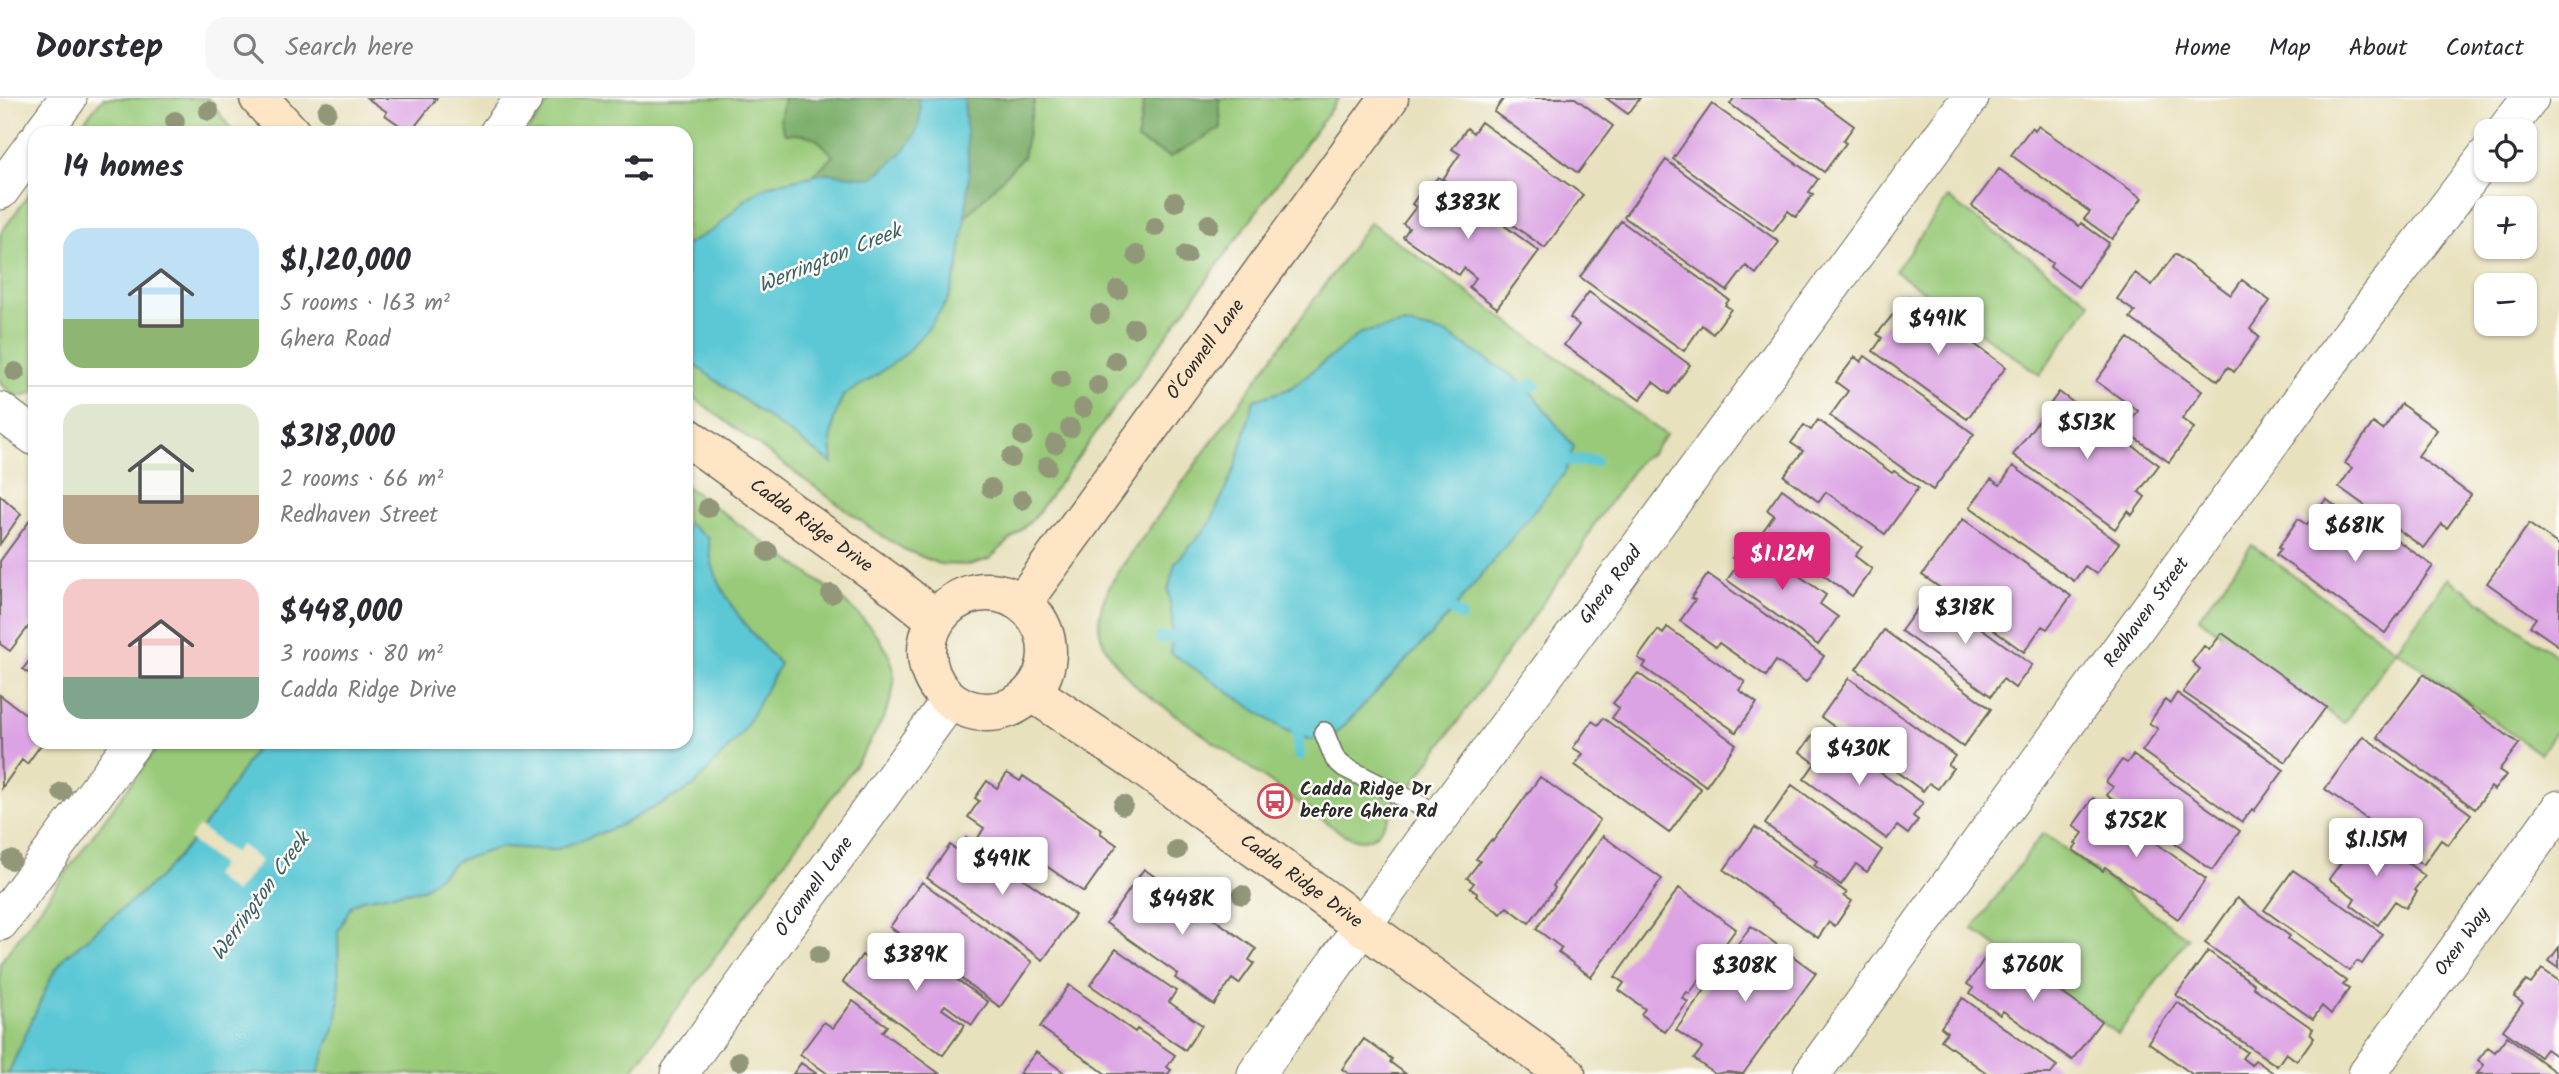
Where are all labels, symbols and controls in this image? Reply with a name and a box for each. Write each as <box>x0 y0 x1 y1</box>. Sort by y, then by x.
search box <box>205 17 695 80</box>
text: Doorstep <box>35 22 163 75</box>
text: Search here <box>285 27 413 69</box>
icon: search <box>229 29 267 67</box>
text: Home <box>2174 29 2231 68</box>
text: Map <box>2269 29 2311 68</box>
text: About <box>2349 29 2407 68</box>
text: Contact <box>2445 29 2524 68</box>
map controls <box>2474 119 2537 336</box>
button: locate <box>2474 119 2537 182</box>
text: 14 homes <box>63 144 184 192</box>
icon: filters <box>620 149 658 187</box>
pin: $383K <box>1419 181 1517 241</box>
text: $383K <box>1435 186 1501 222</box>
button: + <box>2474 196 2537 259</box>
water label: Werrington Creek <box>754 214 909 303</box>
text: $1,120,000 <box>280 238 411 286</box>
icon: home <box>119 256 203 340</box>
button: − <box>2474 273 2537 336</box>
text: 5 rooms · 163 m² <box>280 286 450 322</box>
street label: O'Connell Lane <box>1159 293 1253 406</box>
pin: $491K <box>1889 298 1987 357</box>
text: $491K <box>1909 302 1967 338</box>
text: Ghera Road <box>280 322 390 358</box>
pin: $513K <box>2038 402 2136 461</box>
text: $513K <box>2058 406 2116 442</box>
text: $318,000 <box>280 414 395 462</box>
icon: home <box>119 432 203 516</box>
text: 2 rooms · 66 m² <box>280 462 443 498</box>
street label: Cadda Ridge Drive <box>743 471 879 581</box>
text: Redhaven Street <box>280 498 438 534</box>
pin: $681K <box>2306 504 2404 564</box>
text: $681K <box>2325 509 2385 545</box>
pin: $1.12M <box>1725 532 1839 592</box>
text: $1.12M <box>1750 537 1814 573</box>
street label: Ghera Road <box>1572 539 1651 631</box>
street label: Redhaven Street <box>2096 550 2198 674</box>
pin: $318K <box>1916 587 2014 646</box>
text: $448,000 <box>280 589 402 637</box>
text: $318K <box>1935 591 1995 627</box>
icon: home <box>119 607 203 691</box>
text: 3 rooms · 80 m² <box>280 637 443 673</box>
text: Cadda Ridge Drive <box>280 673 456 709</box>
pin: $430K <box>1810 728 1908 787</box>
text: $430K <box>1827 732 1891 768</box>
place label: Cadda Ridge Dr before Ghera Rd <box>1300 775 1438 827</box>
bus stop icon: Cadda Ridge Dr before Ghera Rd <box>1256 782 1294 820</box>
pin: $752K <box>2087 800 2185 859</box>
text: $752K <box>2104 804 2168 840</box>
pin: $1.15M <box>2319 818 2433 878</box>
water label: Werrington Creek <box>203 823 321 968</box>
text: $1.15M <box>2345 823 2407 859</box>
street label: Cadda Ridge Drive <box>1233 827 1369 937</box>
street label: O'Connell Lane <box>768 830 862 944</box>
pin: $491K <box>953 838 1051 897</box>
text: $491K <box>973 842 1031 878</box>
pin: $448K <box>1133 878 1231 937</box>
text: $448K <box>1149 882 1215 918</box>
street label: Oxen Way <box>2427 900 2499 983</box>
pin: $389K <box>867 934 965 993</box>
text: $389K <box>883 938 949 974</box>
pin: $308K <box>1696 944 1794 1004</box>
pin: $760K <box>1984 944 2082 1003</box>
text: $760K <box>2002 948 2064 984</box>
text: $308K <box>1712 949 1778 985</box>

